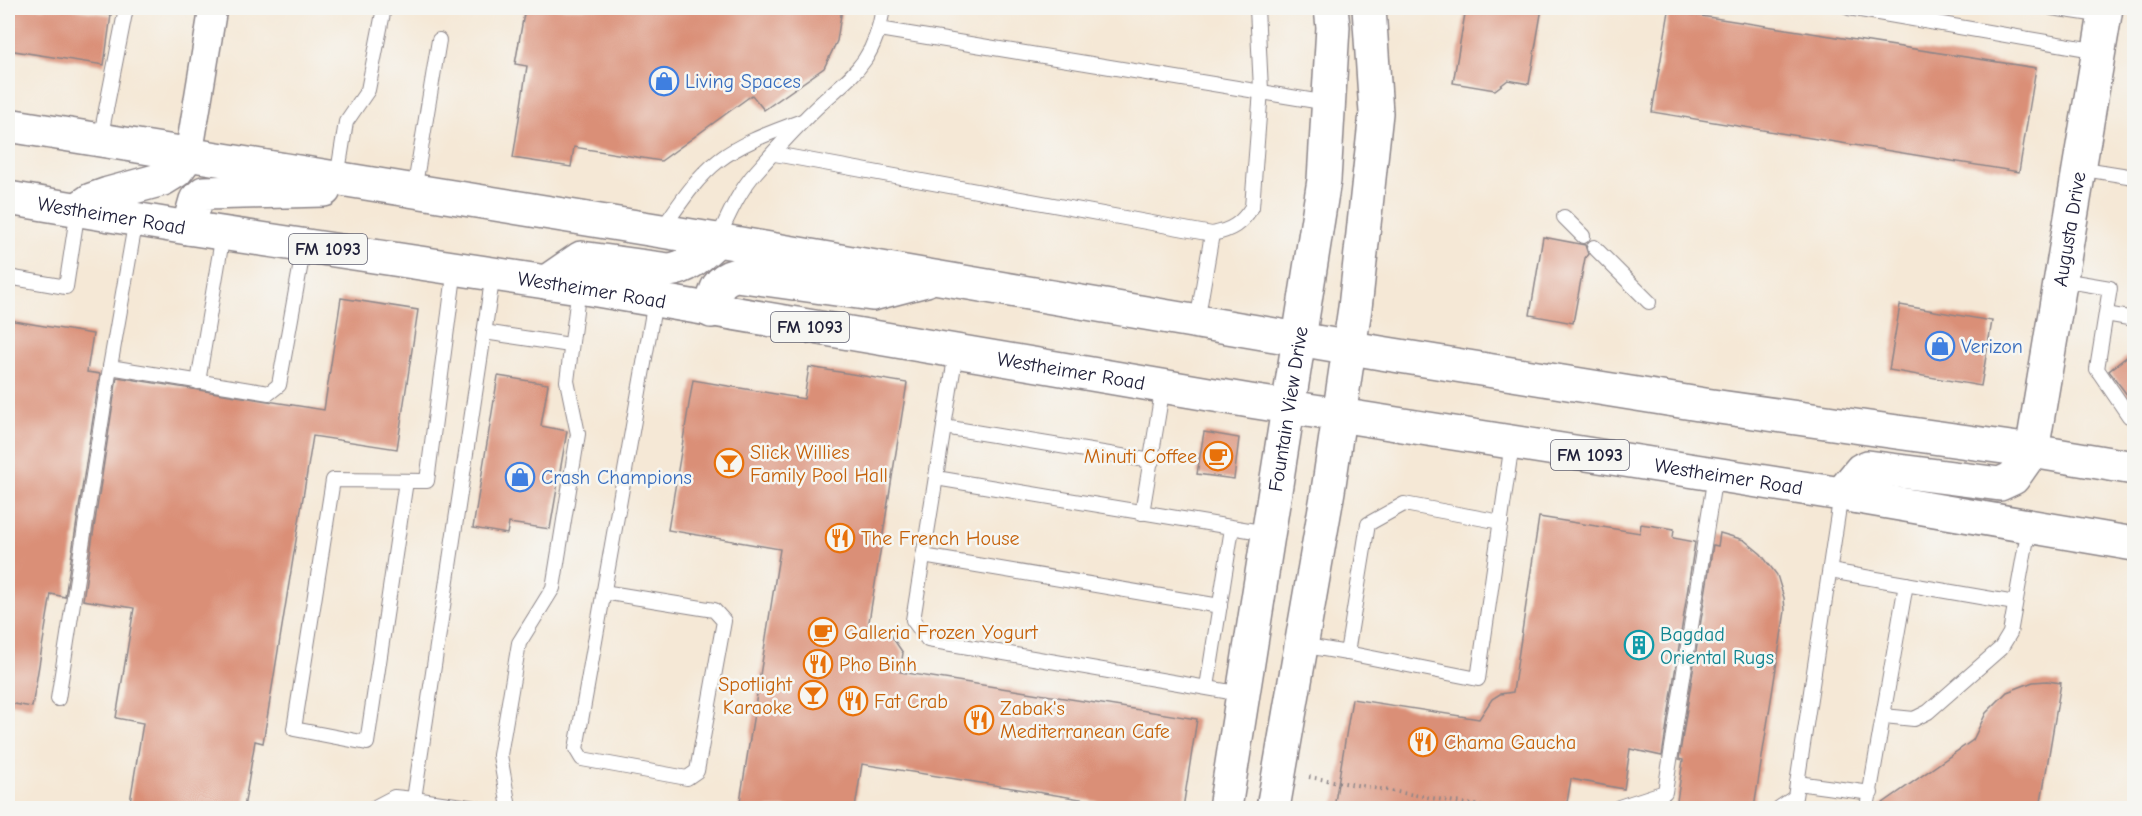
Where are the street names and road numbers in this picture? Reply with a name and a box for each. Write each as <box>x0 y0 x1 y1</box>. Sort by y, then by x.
street label: Augusta Drive <box>2048 170 2090 288</box>
street label: Westheimer Road <box>36 192 187 239</box>
road number: FM 1093 <box>289 234 367 264</box>
street label: Westheimer Road <box>516 266 668 313</box>
road number: FM 1093 <box>771 312 849 342</box>
street label: Fountain View Drive <box>1264 325 1312 493</box>
street label: Westheimer Road <box>995 347 1147 394</box>
road number: FM 1093 <box>1551 440 1629 470</box>
street label: Westheimer Road <box>1653 453 1804 499</box>

